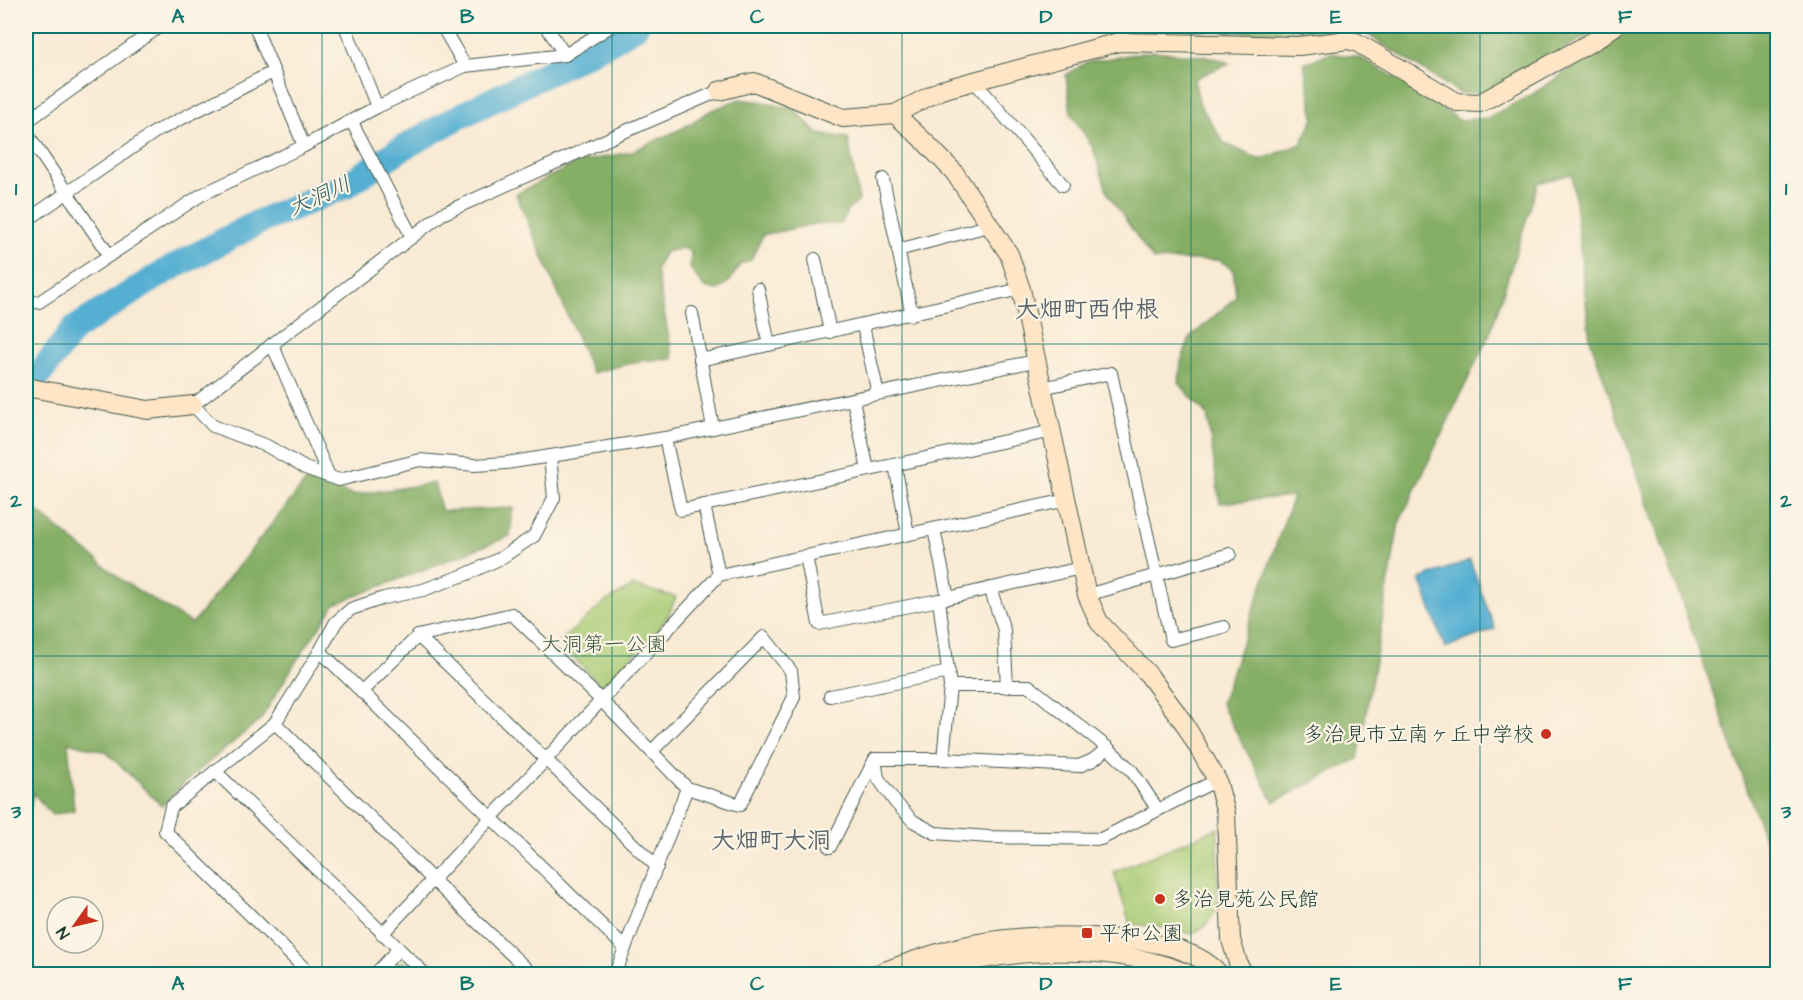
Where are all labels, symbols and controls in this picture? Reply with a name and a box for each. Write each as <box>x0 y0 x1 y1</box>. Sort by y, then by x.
text: A <box>172 3 185 31</box>
text: B <box>460 3 475 31</box>
text: C <box>750 3 765 31</box>
text: D <box>1040 3 1053 31</box>
text: E <box>1330 3 1342 31</box>
text: F <box>1618 3 1633 31</box>
water label: 大洞川 <box>283 169 356 224</box>
text: 1 <box>15 175 18 203</box>
text: 1 <box>1785 175 1788 203</box>
district label: 大畑町西仲根 <box>1015 293 1159 327</box>
text: 2 <box>9 487 22 515</box>
text: 2 <box>1779 487 1792 515</box>
park label: 大洞第一公園 <box>541 630 667 659</box>
place label: 多治見市立南ヶ丘中学校 <box>1303 720 1534 749</box>
marker: 多治見市立南ヶ丘中学校 <box>1539 727 1553 741</box>
text: 3 <box>10 798 22 826</box>
text: 3 <box>1780 798 1792 826</box>
district label: 大畑町大洞 <box>711 824 831 858</box>
place label: 多治見苑公民館 <box>1172 885 1319 914</box>
marker: 多治見苑公民館 <box>1153 892 1167 906</box>
north arrow <box>45 895 105 955</box>
place label: 平和公園 <box>1099 919 1183 948</box>
text: N <box>51 923 75 943</box>
marker: 平和公園 <box>1080 926 1094 940</box>
text: A <box>172 970 185 998</box>
text: B <box>460 970 475 998</box>
text: C <box>750 970 765 998</box>
text: D <box>1040 970 1053 998</box>
text: E <box>1330 970 1342 998</box>
text: F <box>1618 970 1633 998</box>

